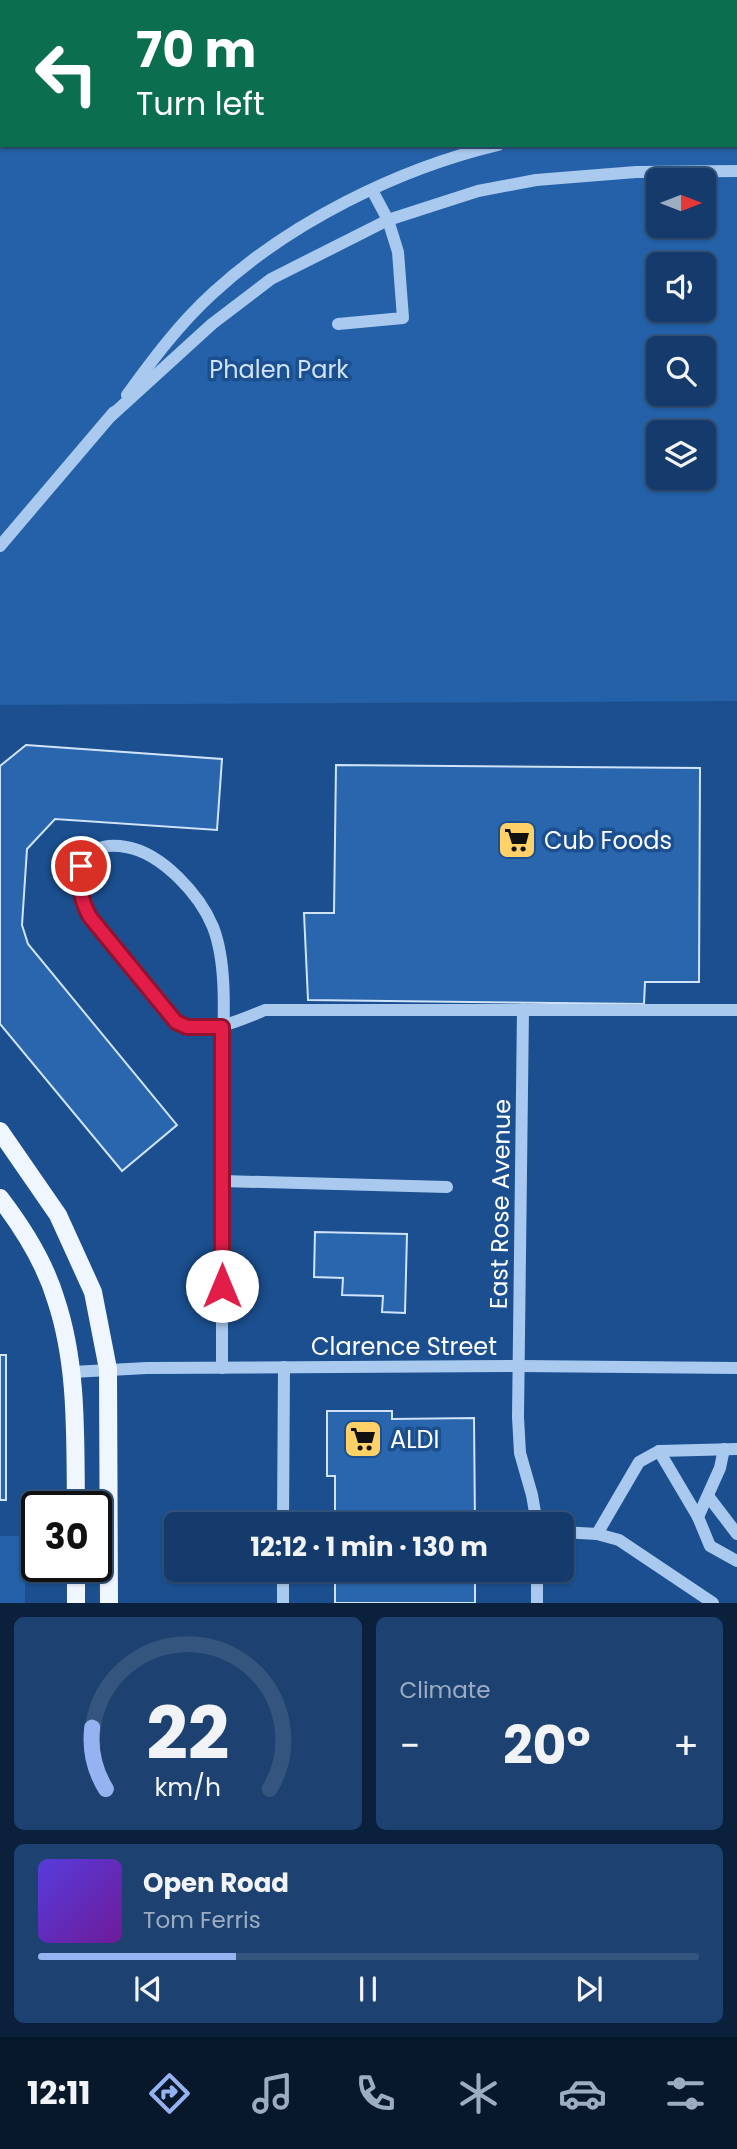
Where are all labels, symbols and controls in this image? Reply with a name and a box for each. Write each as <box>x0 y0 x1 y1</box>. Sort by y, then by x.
text: 70 m <box>136 16 256 84</box>
icon: left <box>21 28 112 119</box>
text: Turn left <box>136 81 265 126</box>
north arrow <box>646 168 716 238</box>
map controls <box>646 168 716 490</box>
button: sound <box>646 252 716 322</box>
button: search <box>646 336 716 406</box>
park label: Phalen Park <box>209 353 349 386</box>
button: layers <box>646 420 716 490</box>
supermarket icon: Cub Foods <box>496 819 538 861</box>
place label: Cub Foods <box>544 824 672 857</box>
pin <box>51 836 111 896</box>
icon: arrive <box>62 847 100 885</box>
street label: East Rose Avenue <box>482 1099 518 1309</box>
position arrow <box>185 1249 259 1323</box>
street label: Clarence Street <box>311 1330 497 1363</box>
supermarket icon: ALDI <box>342 1418 384 1460</box>
place label: ALDI <box>390 1423 439 1456</box>
speed limit sign: 30 <box>21 1491 112 1582</box>
text: 12:12 · 1 min · 130 m <box>250 1529 488 1565</box>
text: Climate <box>400 1674 490 1706</box>
text: 22 <box>146 1684 229 1785</box>
text: 20° <box>503 1709 591 1782</box>
text: − <box>400 1719 420 1772</box>
text: + <box>673 1719 699 1772</box>
text: km/h <box>154 1770 221 1805</box>
text: Open Road <box>143 1865 289 1901</box>
text: Tom Ferris <box>143 1904 261 1936</box>
icon: previous <box>129 1970 167 2008</box>
icon: pause <box>349 1970 387 2008</box>
icon: next <box>570 1970 608 2008</box>
icon: directions <box>145 2069 194 2118</box>
icon: music <box>248 2069 297 2118</box>
icon: phone <box>351 2069 400 2118</box>
icon: climate <box>454 2069 503 2118</box>
icon: car <box>558 2069 607 2118</box>
icon: filters <box>661 2069 710 2118</box>
text: 12:11 <box>27 2070 91 2115</box>

